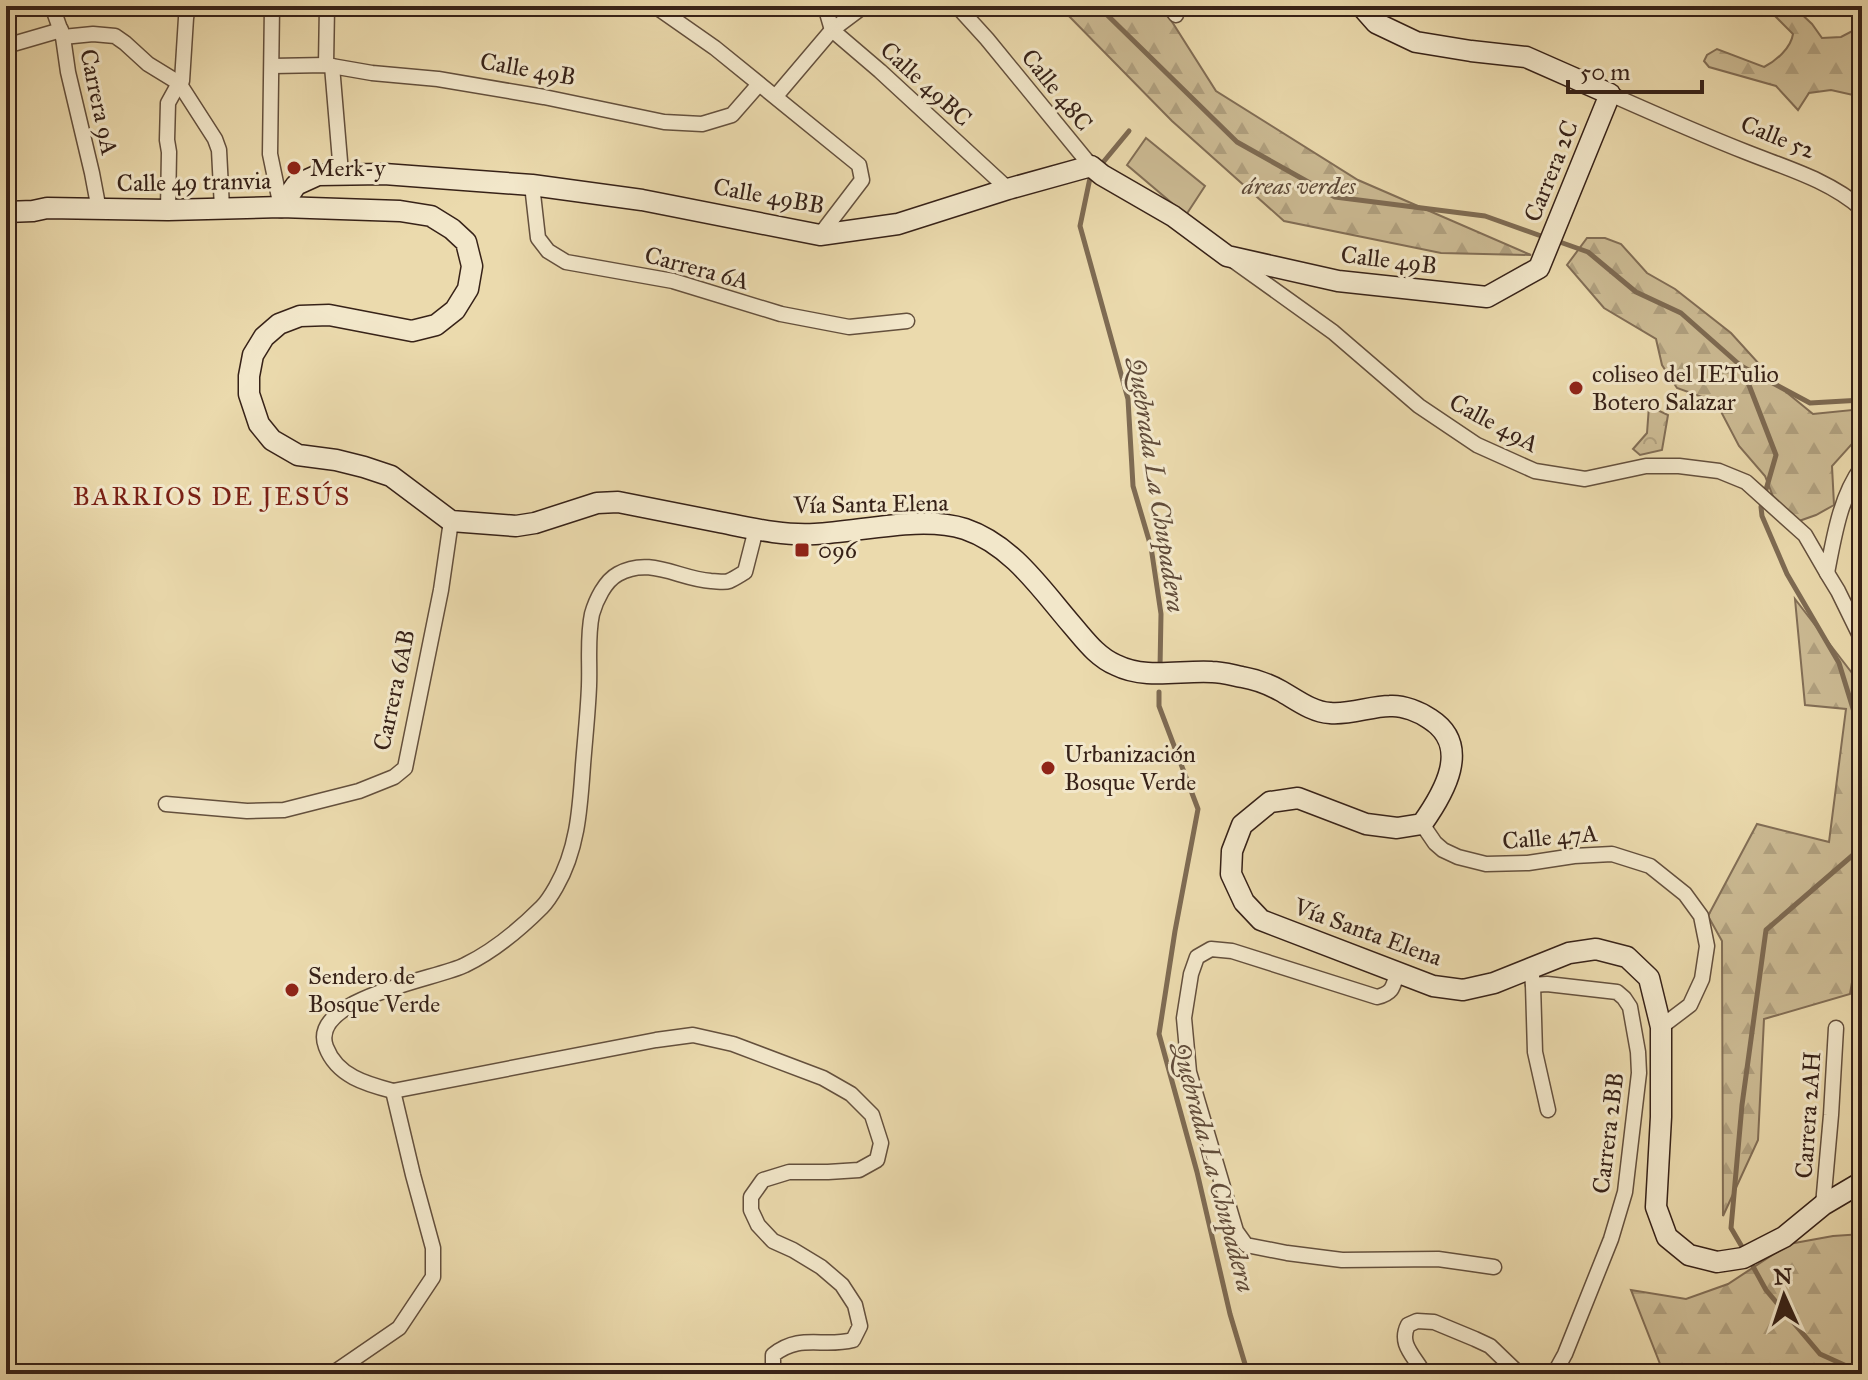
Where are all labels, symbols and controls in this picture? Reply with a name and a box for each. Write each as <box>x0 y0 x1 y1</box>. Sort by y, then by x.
street label: Calle 49BC <box>874 35 978 133</box>
street label: Calle 48C <box>1015 43 1099 137</box>
scale bar <box>1568 44 1702 94</box>
street label: Carrera 9A <box>73 46 125 158</box>
street label: Calle 49B <box>478 46 578 92</box>
text: 50 m <box>1580 57 1630 87</box>
street label: Calle 52 <box>1736 109 1820 165</box>
street label: Carrera 2C <box>1517 116 1585 226</box>
place label: Merk-y <box>310 153 386 183</box>
marker: Merk-y <box>285 159 303 177</box>
street label: Calle 49 tranvia <box>116 166 272 198</box>
street label: Calle 49BB <box>711 171 827 221</box>
park label: áreas verdes <box>1241 171 1357 201</box>
street label: Calle 49B <box>1339 239 1439 281</box>
street label: Carrera 6A <box>641 240 753 296</box>
water label: Quebrada La Chupadera <box>1120 353 1193 615</box>
place label: coliseo del IETulio Botero Salazar <box>1592 359 1779 417</box>
marker: coliseo del IETulio Botero Salazar <box>1567 379 1585 397</box>
street label: Calle 49A <box>1444 387 1544 459</box>
district label: BARRIOS DE JESÚS <box>73 480 351 512</box>
street label: Vía Santa Elena <box>792 488 950 520</box>
place label: 096 <box>818 535 858 565</box>
marker: 096 <box>793 541 811 559</box>
street label: Carrera 6AB <box>367 627 421 753</box>
place label: Urbanización Bosque Verde <box>1064 739 1196 797</box>
marker: Urbanización Bosque Verde <box>1039 759 1057 777</box>
street label: Calle 47A <box>1501 818 1599 856</box>
street label: Vía Santa Elena <box>1289 891 1447 973</box>
place label: Sendero de Bosque Verde <box>308 961 440 1019</box>
marker: Sendero de Bosque Verde <box>283 981 301 999</box>
water label: Quebrada La Chupadera <box>1164 1037 1263 1296</box>
street label: Carrera 2AH <box>1789 1050 1827 1180</box>
street label: Carrera 2BB <box>1586 1071 1630 1195</box>
north arrow <box>1744 1256 1824 1336</box>
text: N <box>1773 1263 1793 1290</box>

